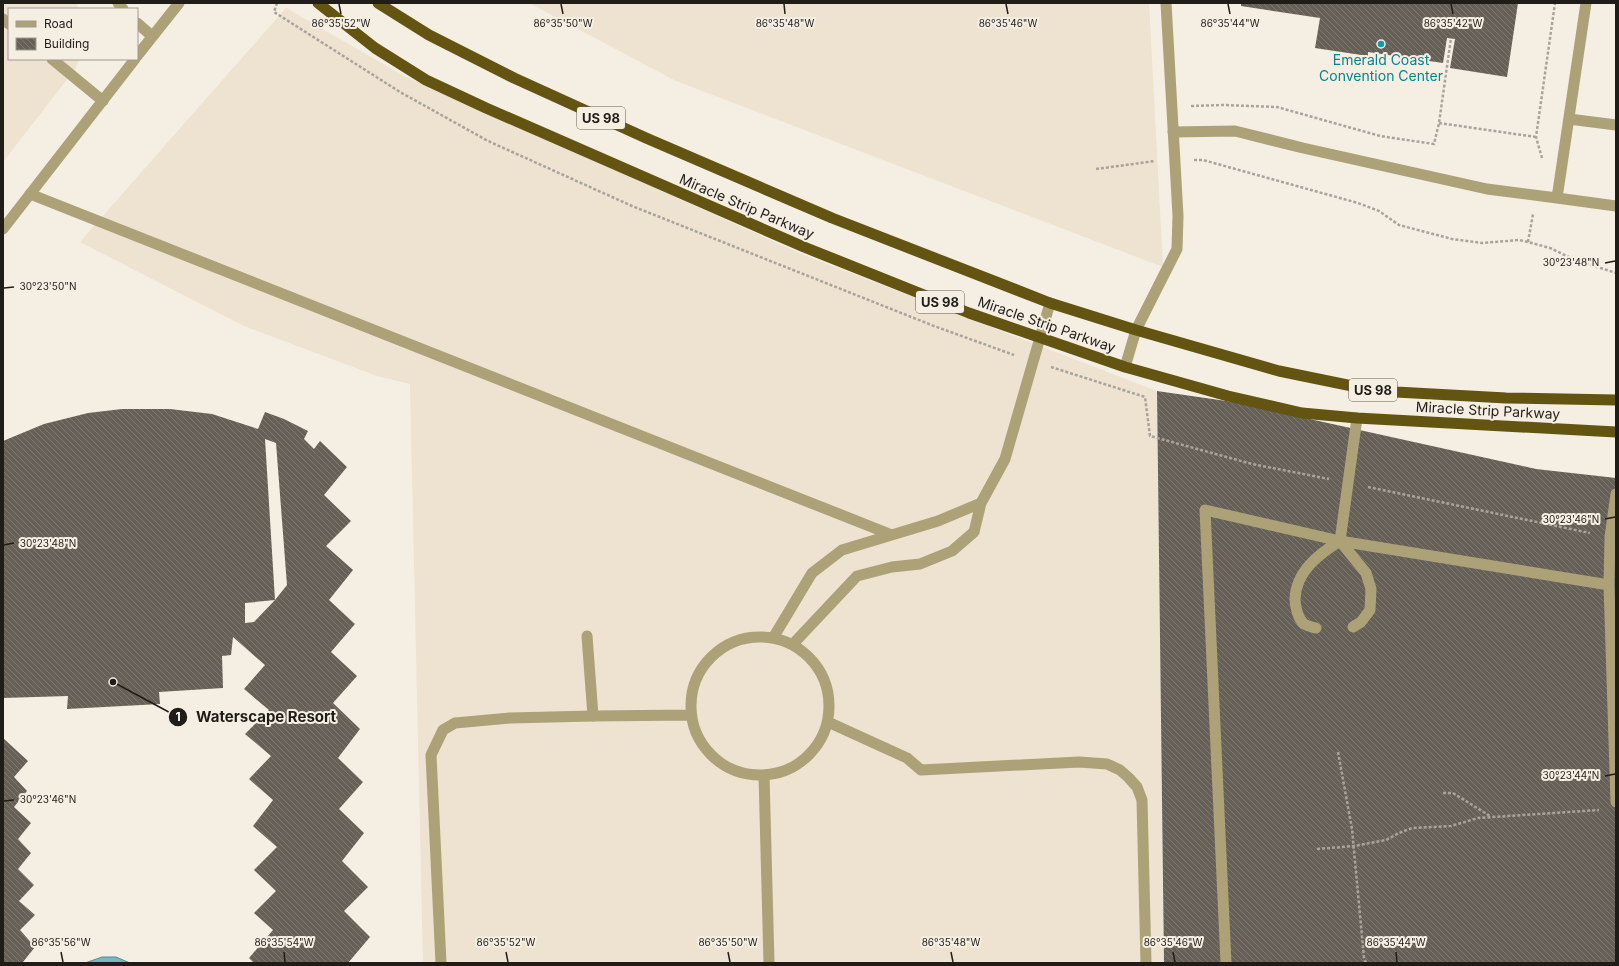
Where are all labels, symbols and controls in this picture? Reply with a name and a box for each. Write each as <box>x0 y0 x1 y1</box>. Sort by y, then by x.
legend <box>8 8 138 60</box>
text: Road <box>44 16 73 31</box>
text: 86°35'52"W <box>312 17 371 29</box>
text: 86°35'50"W <box>533 17 593 29</box>
text: 86°35'48"W <box>756 17 815 29</box>
text: 86°35'46"W <box>979 17 1038 29</box>
text: 86°35'44"W <box>1200 17 1260 29</box>
text: 86°35'42"W <box>1424 17 1482 29</box>
text: Building <box>44 36 89 51</box>
marker: Emerald Coast Convention Center <box>1376 39 1386 49</box>
place label: Emerald Coast Convention Center <box>1319 51 1443 84</box>
road number: US 98 <box>577 107 625 129</box>
street label: Miracle Strip Parkway <box>677 170 817 242</box>
text: 30°23'48"N <box>1543 256 1599 268</box>
text: 30°23'50"N <box>20 280 76 292</box>
road number: US 98 <box>916 291 964 313</box>
street label: Miracle Strip Parkway <box>976 292 1118 356</box>
road number: US 98 <box>1349 379 1397 401</box>
street label: Miracle Strip Parkway <box>1415 398 1561 422</box>
text: 30°23'46"N <box>1543 513 1599 525</box>
text: 30°23'48"N <box>20 537 76 549</box>
callout: Waterscape Resort <box>168 704 344 731</box>
text: Waterscape Resort <box>196 707 336 726</box>
text: 1 <box>175 709 181 724</box>
text: 30°23'44"N <box>1543 769 1599 781</box>
text: 30°23'46"N <box>20 793 76 805</box>
text: 86°35'56"W <box>32 936 91 948</box>
text: 86°35'54"W <box>254 936 314 948</box>
text: 86°35'52"W <box>477 936 536 948</box>
text: 86°35'50"W <box>698 936 758 948</box>
text: 86°35'48"W <box>922 936 981 948</box>
text: 86°35'46"W <box>1144 936 1203 948</box>
text: 86°35'44"W <box>1366 936 1426 948</box>

